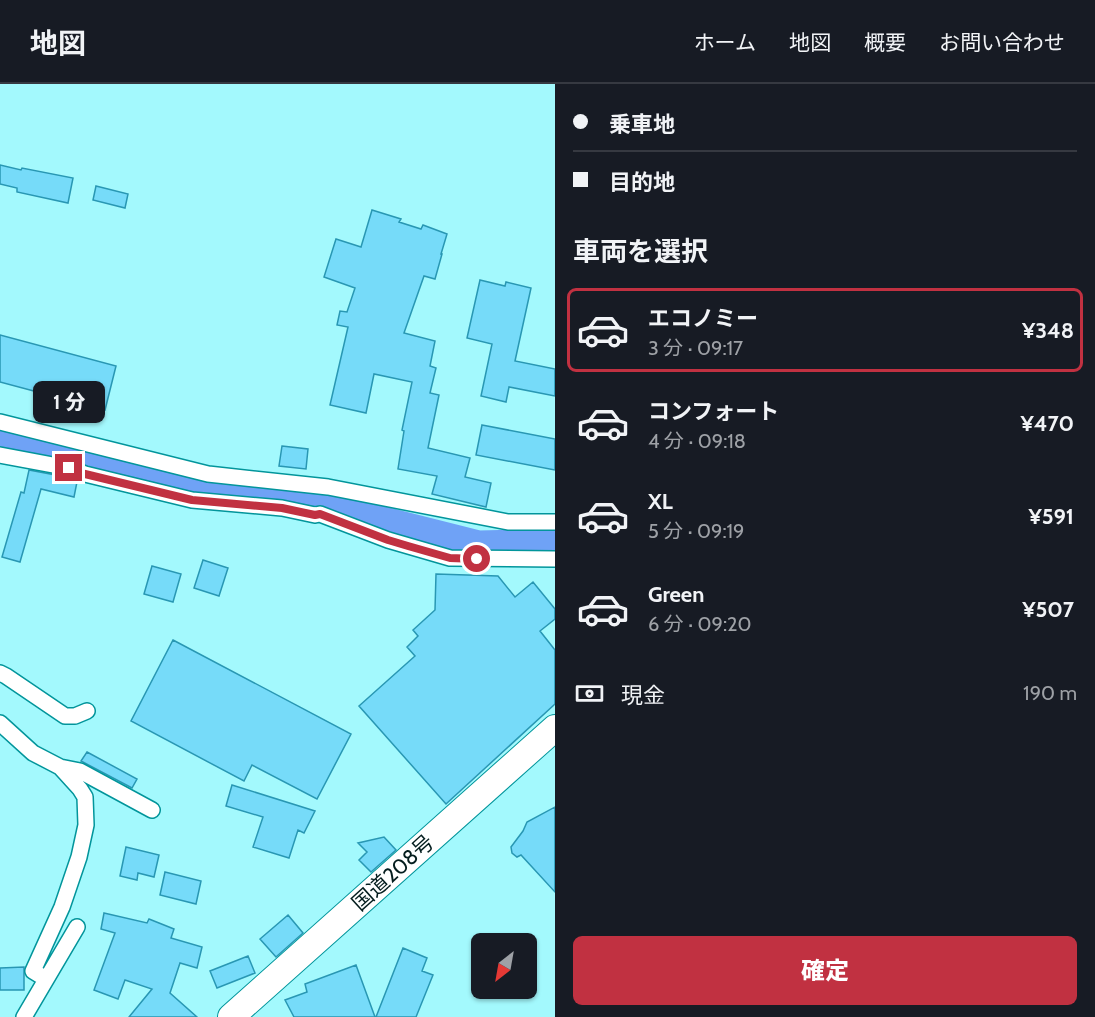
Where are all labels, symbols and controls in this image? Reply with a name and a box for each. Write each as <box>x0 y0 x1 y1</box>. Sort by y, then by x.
text: 地図 <box>30 26 86 60</box>
text: ホーム <box>694 30 756 55</box>
text: 地図 <box>789 30 831 55</box>
text: 概要 <box>864 30 906 55</box>
text: お問い合わせ <box>939 30 1065 55</box>
text: 乗車地 <box>609 111 675 138</box>
text: 目的地 <box>609 169 675 196</box>
text: 車両を選択 <box>573 235 708 268</box>
icon: car <box>576 303 630 357</box>
text: エコノミー <box>648 305 758 332</box>
text: ¥348 <box>1022 317 1074 344</box>
text: 3 分 · 09:17 <box>648 336 743 360</box>
callout: 1 分 <box>33 381 105 423</box>
text: 1 分 <box>53 390 85 414</box>
icon: car <box>576 396 630 450</box>
text: コンフォート <box>648 398 779 425</box>
text: ¥470 <box>1020 410 1074 437</box>
text: 4 分 · 09:18 <box>648 429 746 453</box>
route end <box>55 454 82 481</box>
text: XL <box>648 488 673 515</box>
icon: car <box>576 489 630 543</box>
text: ¥591 <box>1028 503 1074 530</box>
text: 5 分 · 09:19 <box>648 519 744 543</box>
route start <box>463 545 490 572</box>
text: Green <box>648 581 704 608</box>
icon: car <box>576 582 630 636</box>
text: ¥507 <box>1022 596 1074 623</box>
text: 6 分 · 09:20 <box>648 612 752 636</box>
icon: cash <box>573 677 606 710</box>
text: 190 m <box>1023 681 1077 705</box>
text: 現金 <box>621 682 665 709</box>
street label: 国道208号 <box>347 829 439 916</box>
north arrow <box>471 933 537 999</box>
map controls <box>471 933 537 999</box>
button: 確定 <box>573 936 1077 1005</box>

